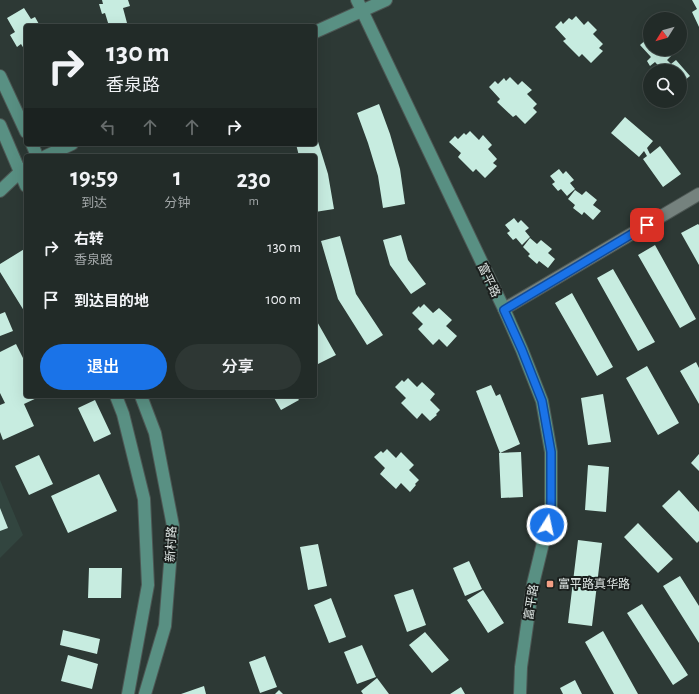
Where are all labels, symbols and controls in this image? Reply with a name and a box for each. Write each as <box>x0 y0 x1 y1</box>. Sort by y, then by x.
north arrow <box>643 12 687 56</box>
map controls <box>643 12 687 108</box>
text: 130 m <box>106 39 170 67</box>
icon: right <box>40 40 92 92</box>
button: search <box>643 64 687 108</box>
text: 香泉路 <box>106 77 160 95</box>
icon: left <box>97 116 119 138</box>
icon: ahead <box>139 116 161 138</box>
icon: ahead <box>181 116 203 138</box>
icon: right <box>223 116 245 138</box>
text: 19:59 <box>70 166 118 190</box>
text: 1 <box>173 166 182 190</box>
text: 230 <box>237 168 271 192</box>
text: m <box>248 195 259 208</box>
text: 到达 <box>81 197 107 210</box>
text: 分钟 <box>164 197 190 210</box>
pin <box>630 208 664 242</box>
icon: arrive <box>636 214 658 236</box>
text: 右转 <box>74 232 104 247</box>
icon: right <box>40 237 62 259</box>
text: 130 m <box>267 240 301 255</box>
text: 香泉路 <box>74 254 113 267</box>
street label: 富平路 <box>476 261 503 299</box>
icon: arrive <box>40 289 62 311</box>
text: 100 m <box>266 292 301 307</box>
text: 到达目的地 <box>74 294 149 309</box>
button: 退出 <box>40 344 167 390</box>
button: 分享 <box>175 344 301 390</box>
position arrow <box>526 504 568 546</box>
street label: 新村路 <box>163 526 178 562</box>
place label: 富平路真华路 <box>558 577 630 590</box>
marker: 富平路真华路 <box>545 579 555 589</box>
street label: 富平路 <box>521 583 540 621</box>

